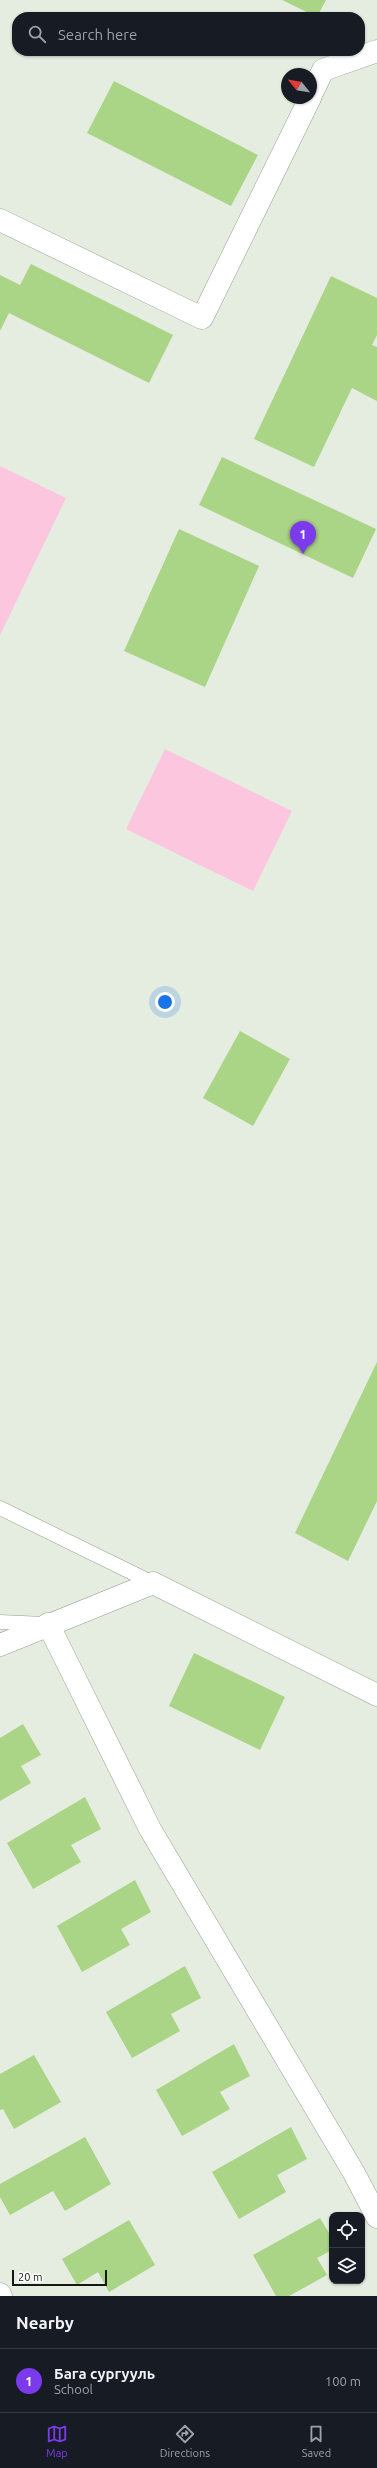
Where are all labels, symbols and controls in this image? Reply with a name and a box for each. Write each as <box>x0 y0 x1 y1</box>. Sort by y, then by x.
search box <box>12 12 365 56</box>
icon: search <box>26 23 48 45</box>
text: Search here <box>58 26 137 43</box>
north arrow <box>281 68 317 104</box>
pin: 1 <box>290 521 316 554</box>
your location <box>155 992 175 1012</box>
map controls <box>329 2212 365 2284</box>
button: locate <box>329 2212 365 2248</box>
button: layers <box>329 2248 365 2284</box>
scale bar <box>12 2268 107 2287</box>
text: 20 m <box>18 2271 42 2283</box>
text: Nearby <box>16 2313 74 2332</box>
text: Бага сургууль <box>54 2365 155 2382</box>
text: 1 <box>25 2374 33 2388</box>
text: 100 m <box>325 2374 361 2388</box>
text: School <box>54 2382 93 2396</box>
tab: Map <box>46 2423 68 2459</box>
tab: Directions <box>160 2423 210 2459</box>
tab: Saved <box>302 2423 331 2459</box>

